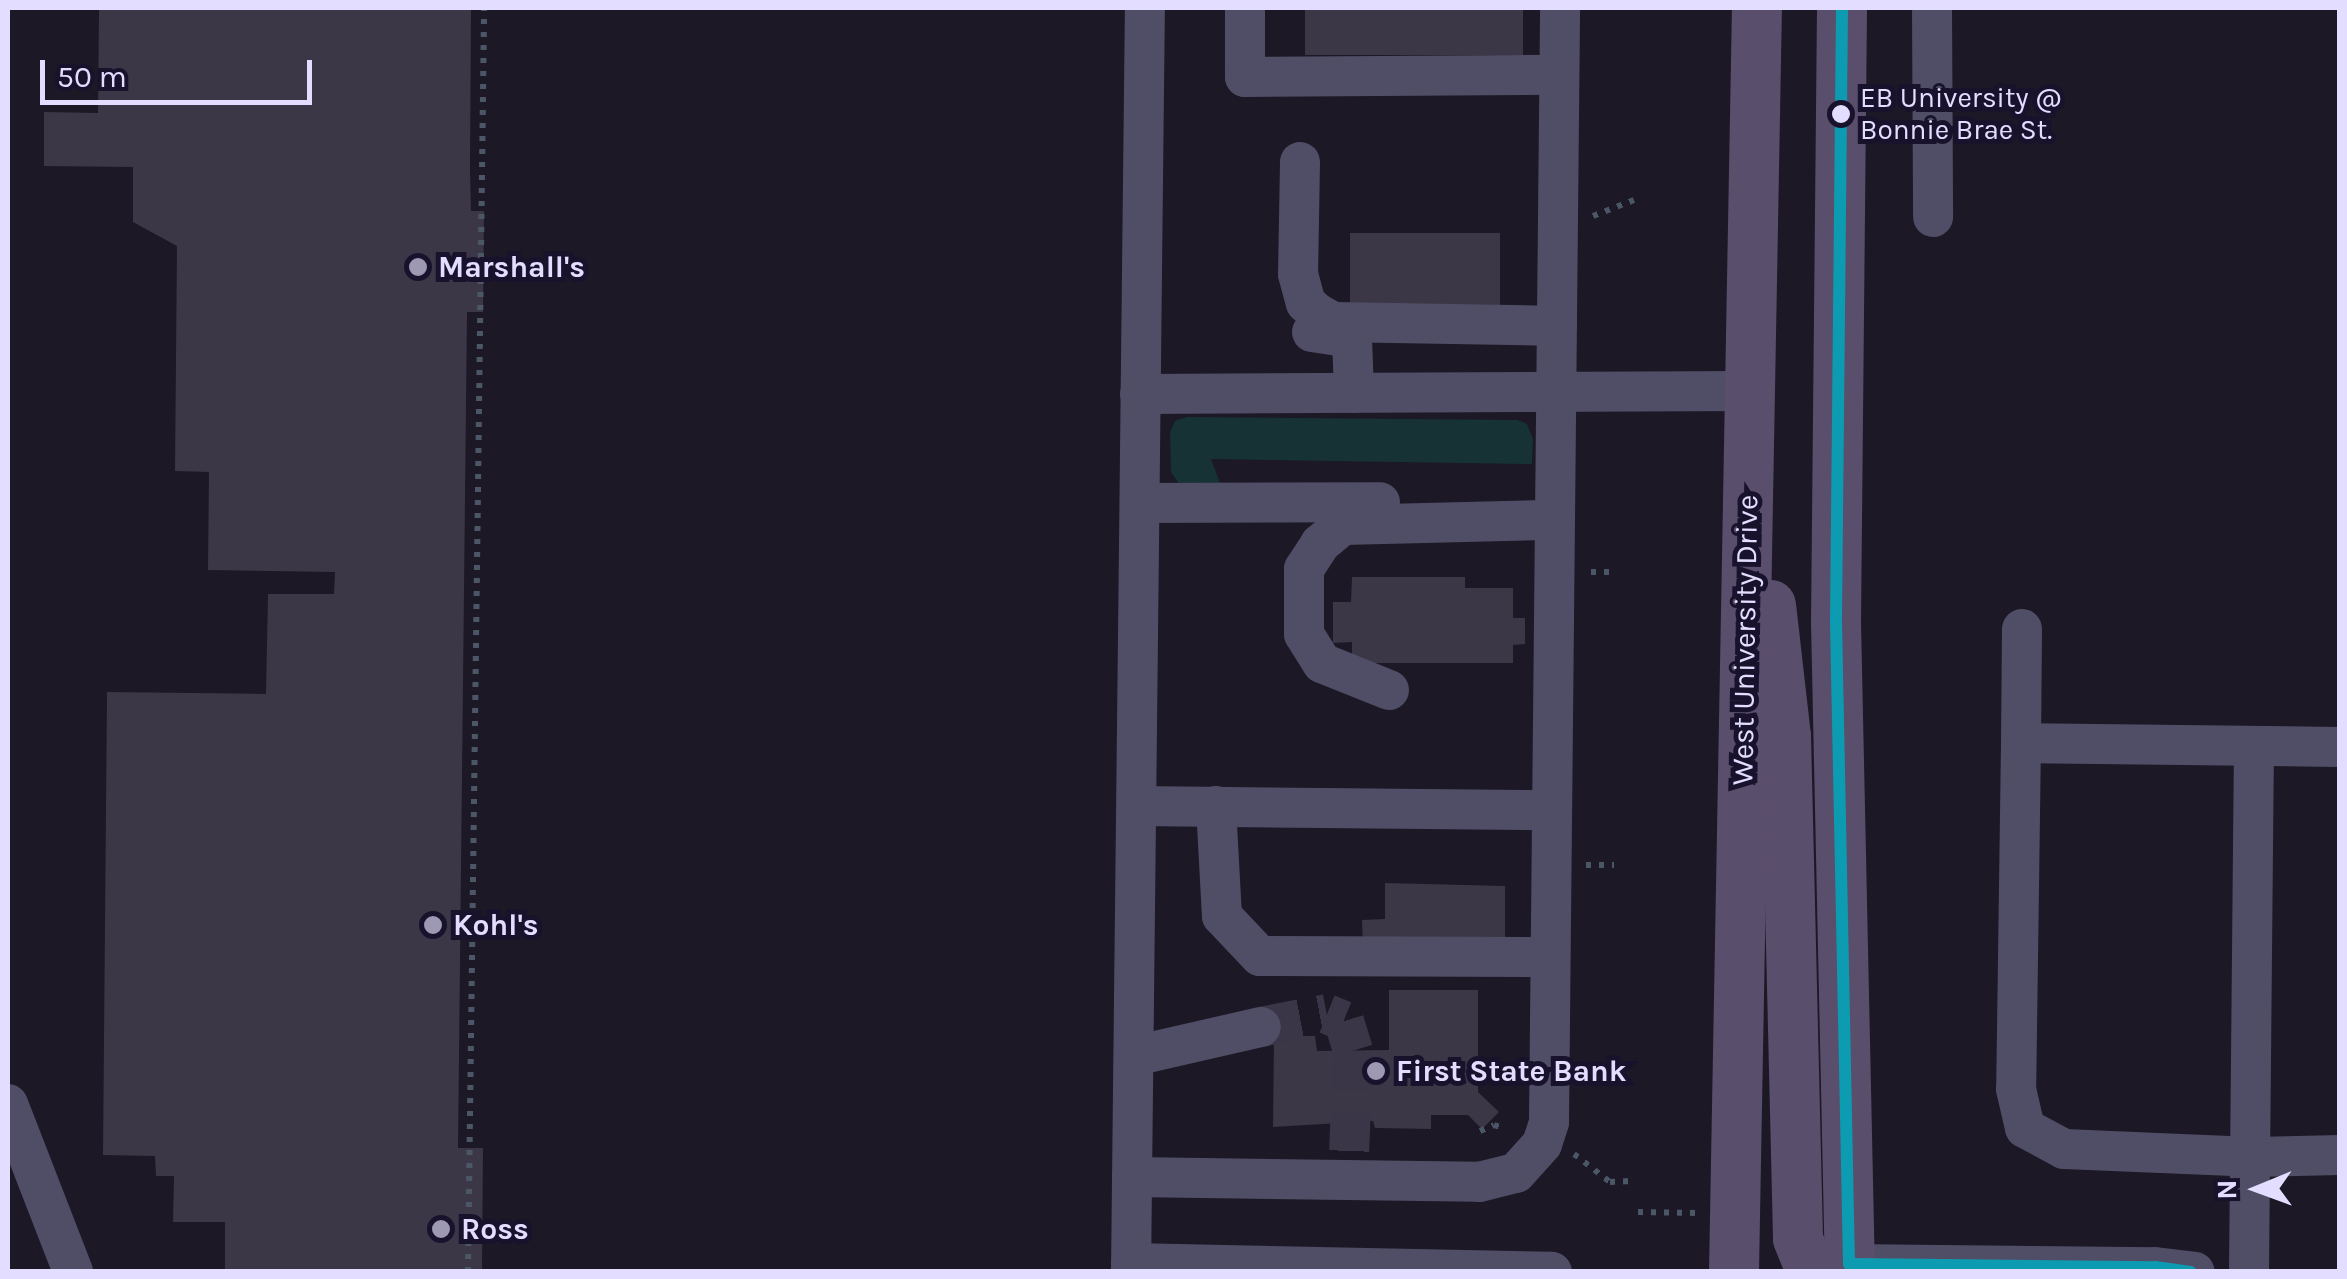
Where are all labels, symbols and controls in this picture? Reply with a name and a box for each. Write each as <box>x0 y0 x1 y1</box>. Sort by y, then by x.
scale bar <box>45 40 318 102</box>
text: 50 m <box>57 59 127 95</box>
place label: EB University @ Bonnie Brae St. <box>1860 81 2061 147</box>
marker: EB University @ Bonnie Brae St. <box>1831 104 1851 124</box>
place label: Marshall's <box>438 249 585 285</box>
marker: Marshall's <box>407 256 429 278</box>
street label: West University Drive <box>1724 494 1766 786</box>
place label: Kohl's <box>453 907 539 943</box>
marker: Kohl's <box>422 914 444 936</box>
place label: First State Bank <box>1396 1053 1627 1089</box>
marker: First State Bank <box>1365 1060 1387 1082</box>
north arrow <box>2207 1139 2307 1239</box>
text: N <box>2210 1179 2243 1200</box>
place label: Ross <box>461 1211 529 1247</box>
marker: Ross <box>430 1218 452 1240</box>

